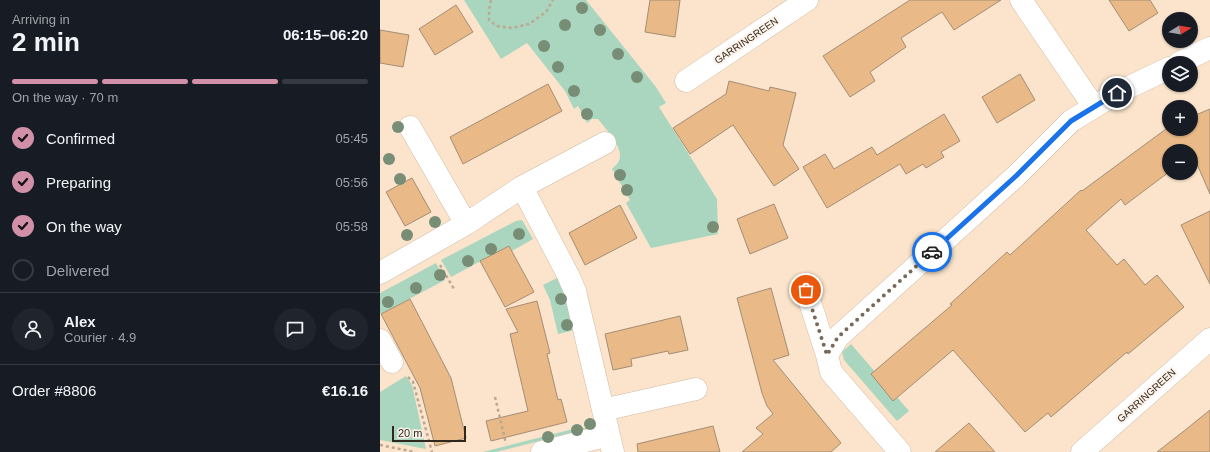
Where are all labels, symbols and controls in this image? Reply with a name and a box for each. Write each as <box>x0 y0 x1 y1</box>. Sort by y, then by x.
text: Arriving in <box>12 12 70 27</box>
north arrow <box>1162 12 1198 48</box>
map controls <box>1162 12 1198 180</box>
street label: GARRINGREEN <box>712 15 780 66</box>
text: 06:15–06:20 <box>283 26 368 43</box>
text: 2 min <box>12 27 80 57</box>
button: layers <box>1162 56 1198 92</box>
pin <box>1100 76 1134 110</box>
icon: home <box>1106 82 1128 104</box>
text: On the way · 70 m <box>12 90 118 105</box>
button: + <box>1162 100 1198 136</box>
icon: check <box>12 127 34 149</box>
text: Confirmed <box>46 130 115 147</box>
text: 05:45 <box>335 131 368 146</box>
button: − <box>1162 144 1198 180</box>
icon: check <box>12 171 34 193</box>
text: Preparing <box>46 174 111 191</box>
text: 05:56 <box>335 175 368 190</box>
icon: check <box>12 215 34 237</box>
text: On the way <box>46 218 122 235</box>
text: 05:58 <box>335 219 368 234</box>
courier <box>912 232 952 272</box>
icon: car <box>921 241 943 263</box>
text: Delivered <box>46 262 109 279</box>
pin <box>789 273 823 307</box>
icon: bag <box>795 279 817 301</box>
button: person <box>12 308 54 350</box>
button: chat <box>274 308 316 350</box>
button: phone <box>326 308 368 350</box>
text: Alex <box>64 313 96 330</box>
text: Courier · 4.9 <box>64 330 136 345</box>
street label: GARRINGREEN <box>1115 366 1178 424</box>
text: Order #8806 <box>12 382 96 399</box>
text: €16.16 <box>322 382 368 399</box>
scale bar <box>392 424 466 443</box>
text: 20 m <box>398 427 422 439</box>

